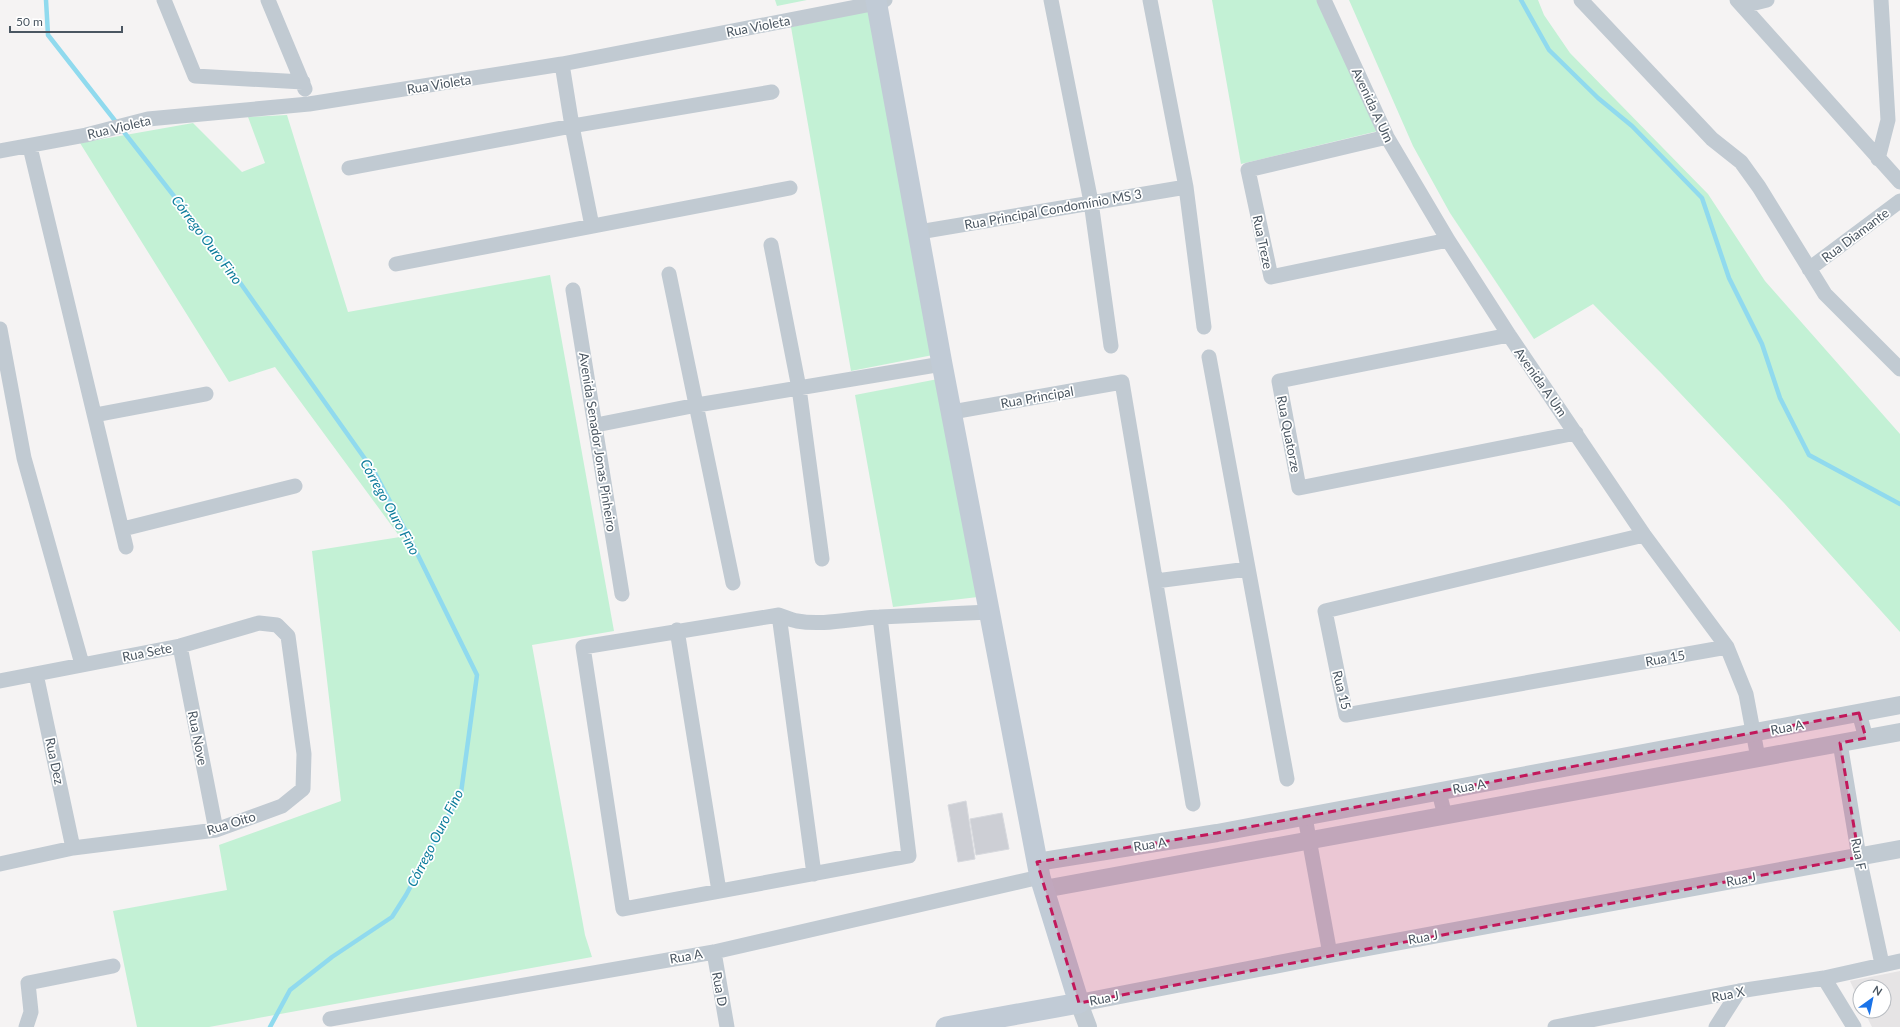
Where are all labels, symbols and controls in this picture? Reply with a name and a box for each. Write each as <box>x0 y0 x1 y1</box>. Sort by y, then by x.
scale bar <box>10 8 122 34</box>
street label: Rua Violeta <box>725 12 791 40</box>
text: 50 m <box>16 14 43 29</box>
street label: Avenida A Um <box>1349 65 1397 145</box>
street label: Rua Violeta <box>406 71 472 97</box>
street label: Rua Violeta <box>86 112 152 142</box>
street label: Rua Principal Condomínio MS 3 <box>963 186 1143 232</box>
water label: Córrego Ouro Fino <box>168 192 246 288</box>
street label: Rua Diamante <box>1818 204 1892 265</box>
street label: Rua Treze <box>1249 214 1277 271</box>
street label: Avenida A Um <box>1511 344 1571 420</box>
street label: Avenida Senador Jonas Pinheiro <box>576 351 620 533</box>
street label: Rua Principal <box>999 383 1075 411</box>
street label: Rua Quatorze <box>1274 394 1304 474</box>
water label: Córrego Ouro Fino <box>357 456 424 558</box>
street label: Rua Sete <box>121 639 173 665</box>
street label: Rua 15 <box>1644 647 1686 669</box>
street label: Rua 15 <box>1329 669 1355 711</box>
street label: Rua Nove <box>185 709 211 767</box>
street label: Rua A <box>1769 716 1805 738</box>
street label: Rua Dez <box>42 736 68 786</box>
street label: Rua A <box>1451 775 1487 797</box>
water label: Córrego Ouro Fino <box>403 786 466 889</box>
street label: Rua Oito <box>205 808 257 838</box>
street label: Rua A <box>1132 833 1168 855</box>
street label: Rua F <box>1848 837 1870 871</box>
street label: Rua J <box>1725 869 1757 889</box>
street label: Rua J <box>1407 927 1439 947</box>
street label: Rua A <box>668 945 704 967</box>
street label: Rua D <box>709 970 731 1008</box>
north arrow <box>1852 979 1892 1019</box>
text: N <box>1871 982 1885 998</box>
street label: Rua X <box>1710 983 1746 1005</box>
street label: Rua J <box>1088 987 1120 1009</box>

